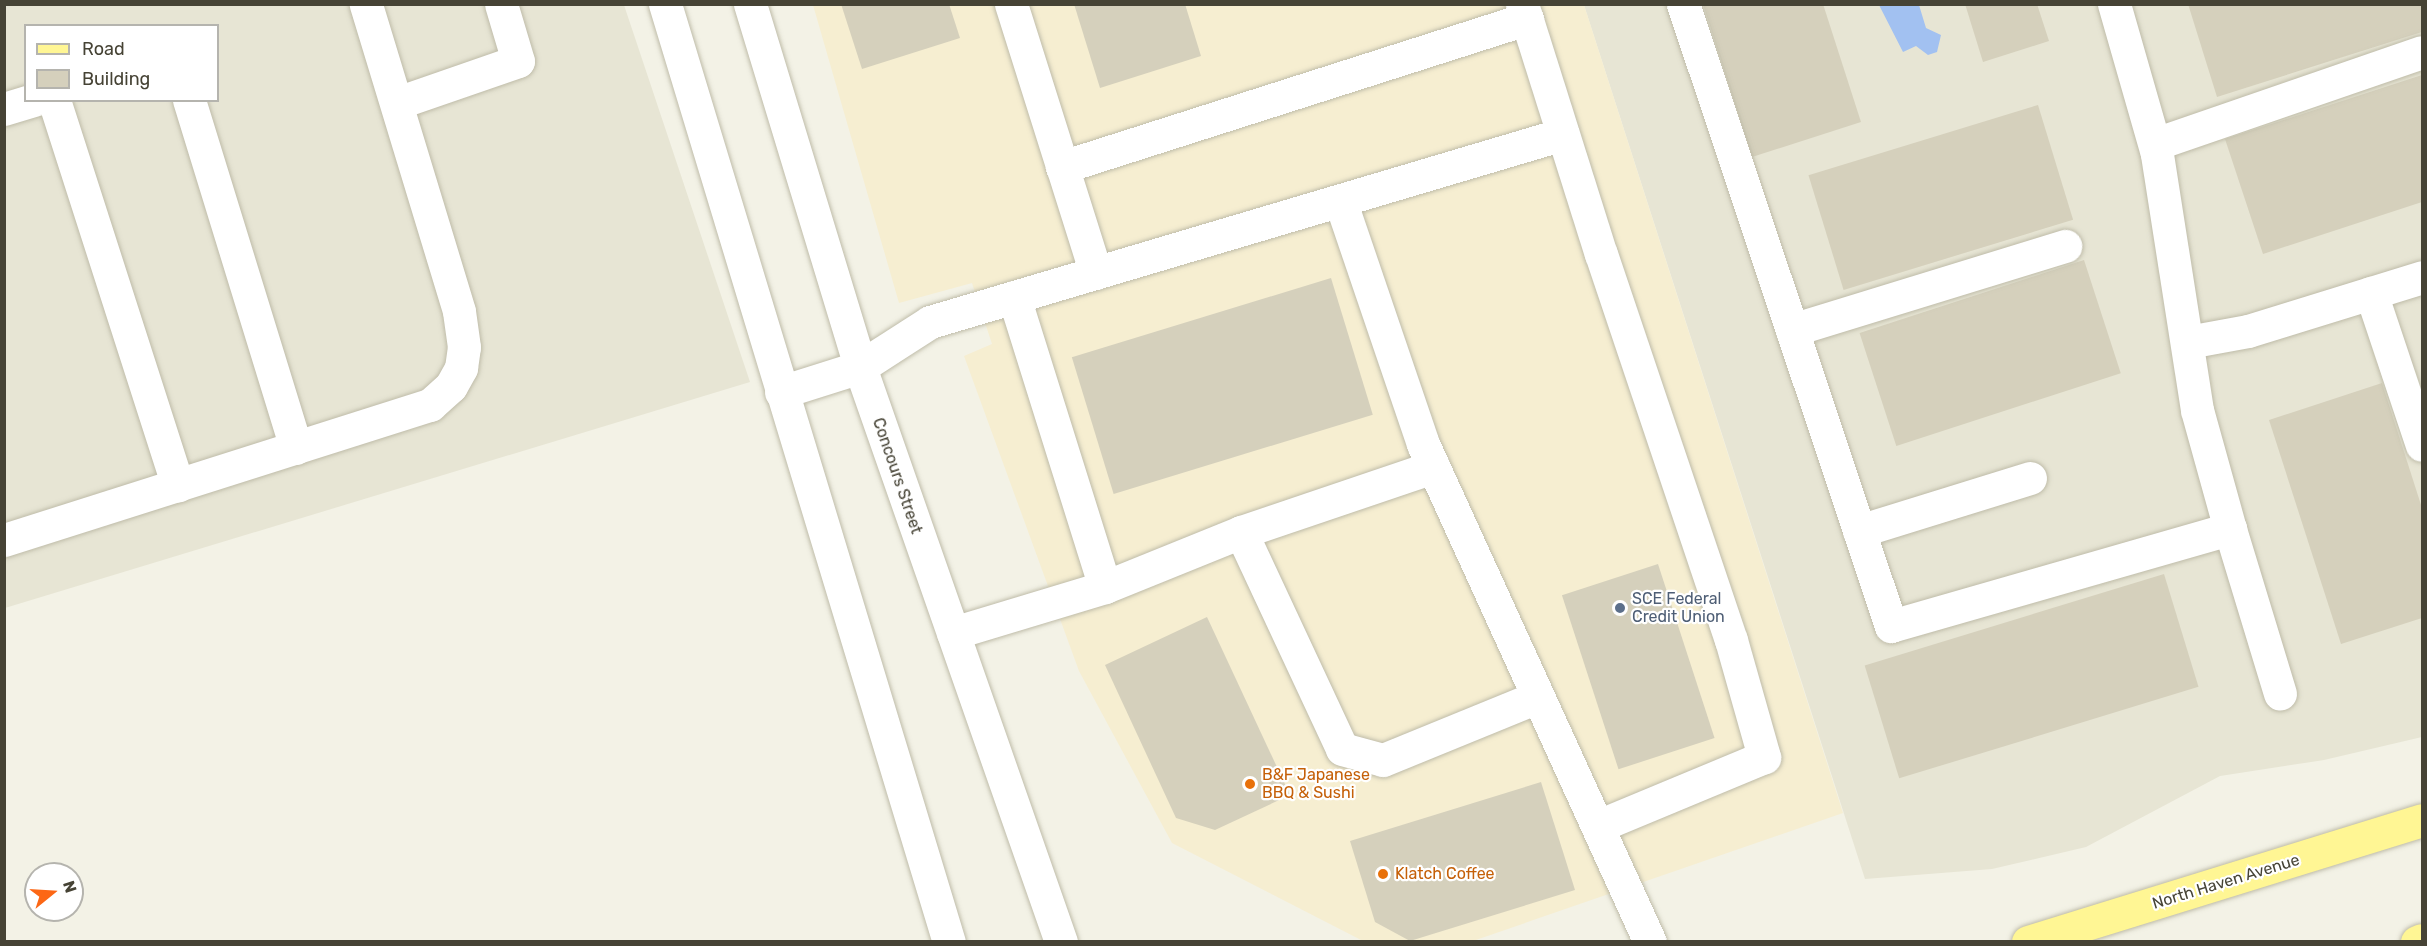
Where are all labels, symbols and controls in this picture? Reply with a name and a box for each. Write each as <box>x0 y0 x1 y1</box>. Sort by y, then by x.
legend <box>24 24 219 102</box>
text: Road <box>82 38 125 60</box>
text: Building <box>82 68 150 90</box>
street label: Concours Street <box>868 415 926 537</box>
place label: SCE Federal Credit Union <box>1632 589 1725 627</box>
marker: SCE Federal Credit Union <box>1613 601 1627 615</box>
place label: B&F Japanese BBQ & Sushi <box>1262 765 1370 803</box>
marker: B&F Japanese BBQ & Sushi <box>1243 777 1257 791</box>
street label: North Haven Avenue <box>2150 850 2302 914</box>
north arrow <box>24 862 84 922</box>
place label: Klatch Coffee <box>1395 864 1495 884</box>
marker: Klatch Coffee <box>1376 867 1390 881</box>
text: N <box>59 878 81 895</box>

